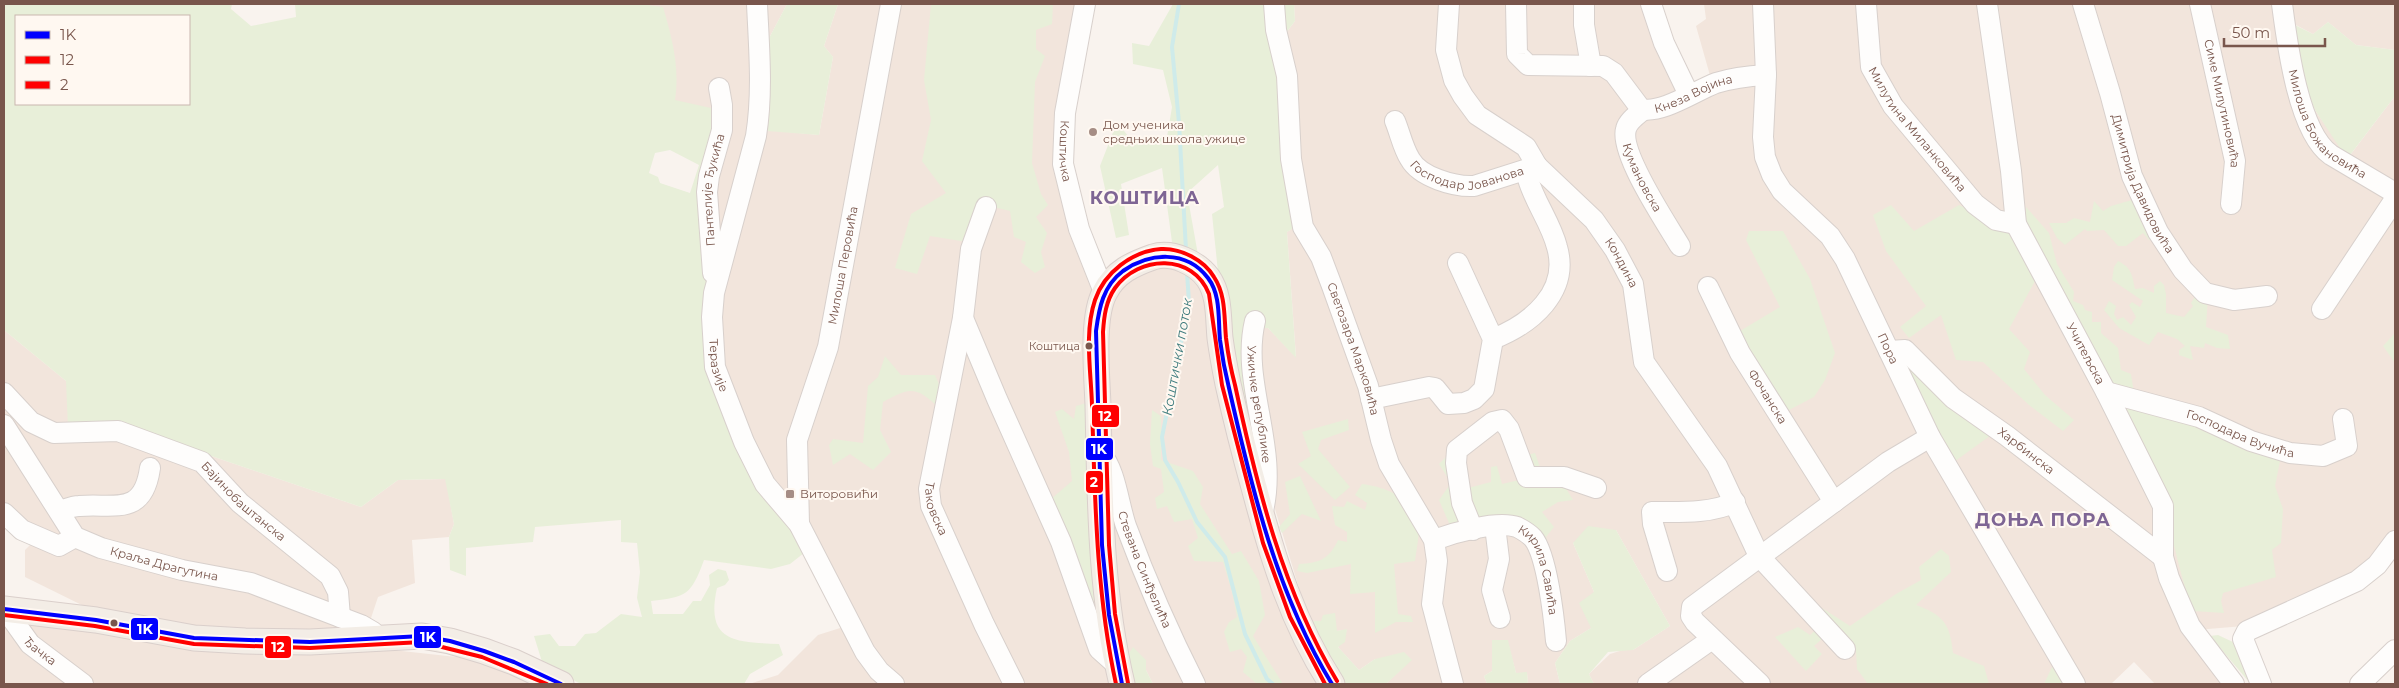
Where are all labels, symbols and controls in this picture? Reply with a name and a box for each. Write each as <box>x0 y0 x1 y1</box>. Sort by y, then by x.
legend <box>15 15 190 105</box>
scale bar <box>2224 15 2325 47</box>
text: 50 m <box>2232 23 2270 42</box>
text: 1K <box>60 25 76 44</box>
street label: Симе Милутиновића <box>2201 38 2243 169</box>
text: 12 <box>60 50 74 69</box>
street label: Милутина Миланковића <box>1865 64 1970 195</box>
street label: Милоша Божановића <box>2286 68 2369 181</box>
street label: Кнеза Војина <box>1653 71 1734 116</box>
text: 2 <box>60 75 69 94</box>
street label: Димитрија Давидовића <box>2109 113 2178 256</box>
place label: Дом ученика средњих школа ужице <box>1103 117 1246 146</box>
street label: Коштичка <box>1055 120 1075 183</box>
marker: Дом ученика средњих школа ужице <box>1087 126 1099 138</box>
street label: Пантелије Ђукића <box>699 132 728 247</box>
street label: Кумановска <box>1620 141 1665 215</box>
street label: Господар Јованова <box>1407 157 1526 193</box>
district label: КОШТИЦА <box>1090 187 1200 209</box>
street label: Милоша Перовића <box>824 205 861 326</box>
street label: Кондина <box>1602 235 1642 290</box>
street label: Светозара Марковића <box>1324 280 1383 417</box>
water label: Коштички поток <box>1158 296 1196 417</box>
street label: Учитељска <box>2063 320 2108 387</box>
street label: Пора <box>1874 330 1902 366</box>
street label: Теразије <box>706 338 732 394</box>
place label: Коштица <box>1029 339 1080 353</box>
marker: Коштица <box>1084 341 1094 351</box>
street label: Ужичке републике <box>1244 345 1274 464</box>
street label: Фочанска <box>1745 366 1791 426</box>
line badge: 12 <box>1091 404 1120 428</box>
street label: Господара Вучића <box>2185 406 2295 460</box>
text: 12 <box>1098 407 1112 425</box>
street label: Харбинска <box>1995 424 2058 477</box>
line badge: 1K <box>1085 437 1114 461</box>
text: 1K <box>1091 440 1108 458</box>
street label: Бајинобаштанска <box>198 458 289 544</box>
line badge: 2 <box>1085 470 1104 494</box>
text: 2 <box>1090 473 1098 491</box>
street label: Таковска <box>922 480 951 538</box>
place label: Виторовићи <box>800 486 878 501</box>
marker: Виторовићи <box>784 488 796 500</box>
street label: Стевана Синђелића <box>1115 509 1175 630</box>
district label: ДОЊА ПОРА <box>1975 509 2111 531</box>
street label: Кирила Савића <box>1515 521 1561 616</box>
street label: Краља Драгутина <box>109 543 220 584</box>
line badge: 1K <box>130 617 159 641</box>
unlabelled marker <box>109 618 119 628</box>
text: 1K <box>137 620 154 638</box>
line badge: 1K <box>413 625 442 649</box>
text: 1K <box>420 628 437 646</box>
street label: Ђачка <box>20 634 60 668</box>
line badge: 12 <box>264 635 292 659</box>
text: 12 <box>271 638 285 656</box>

